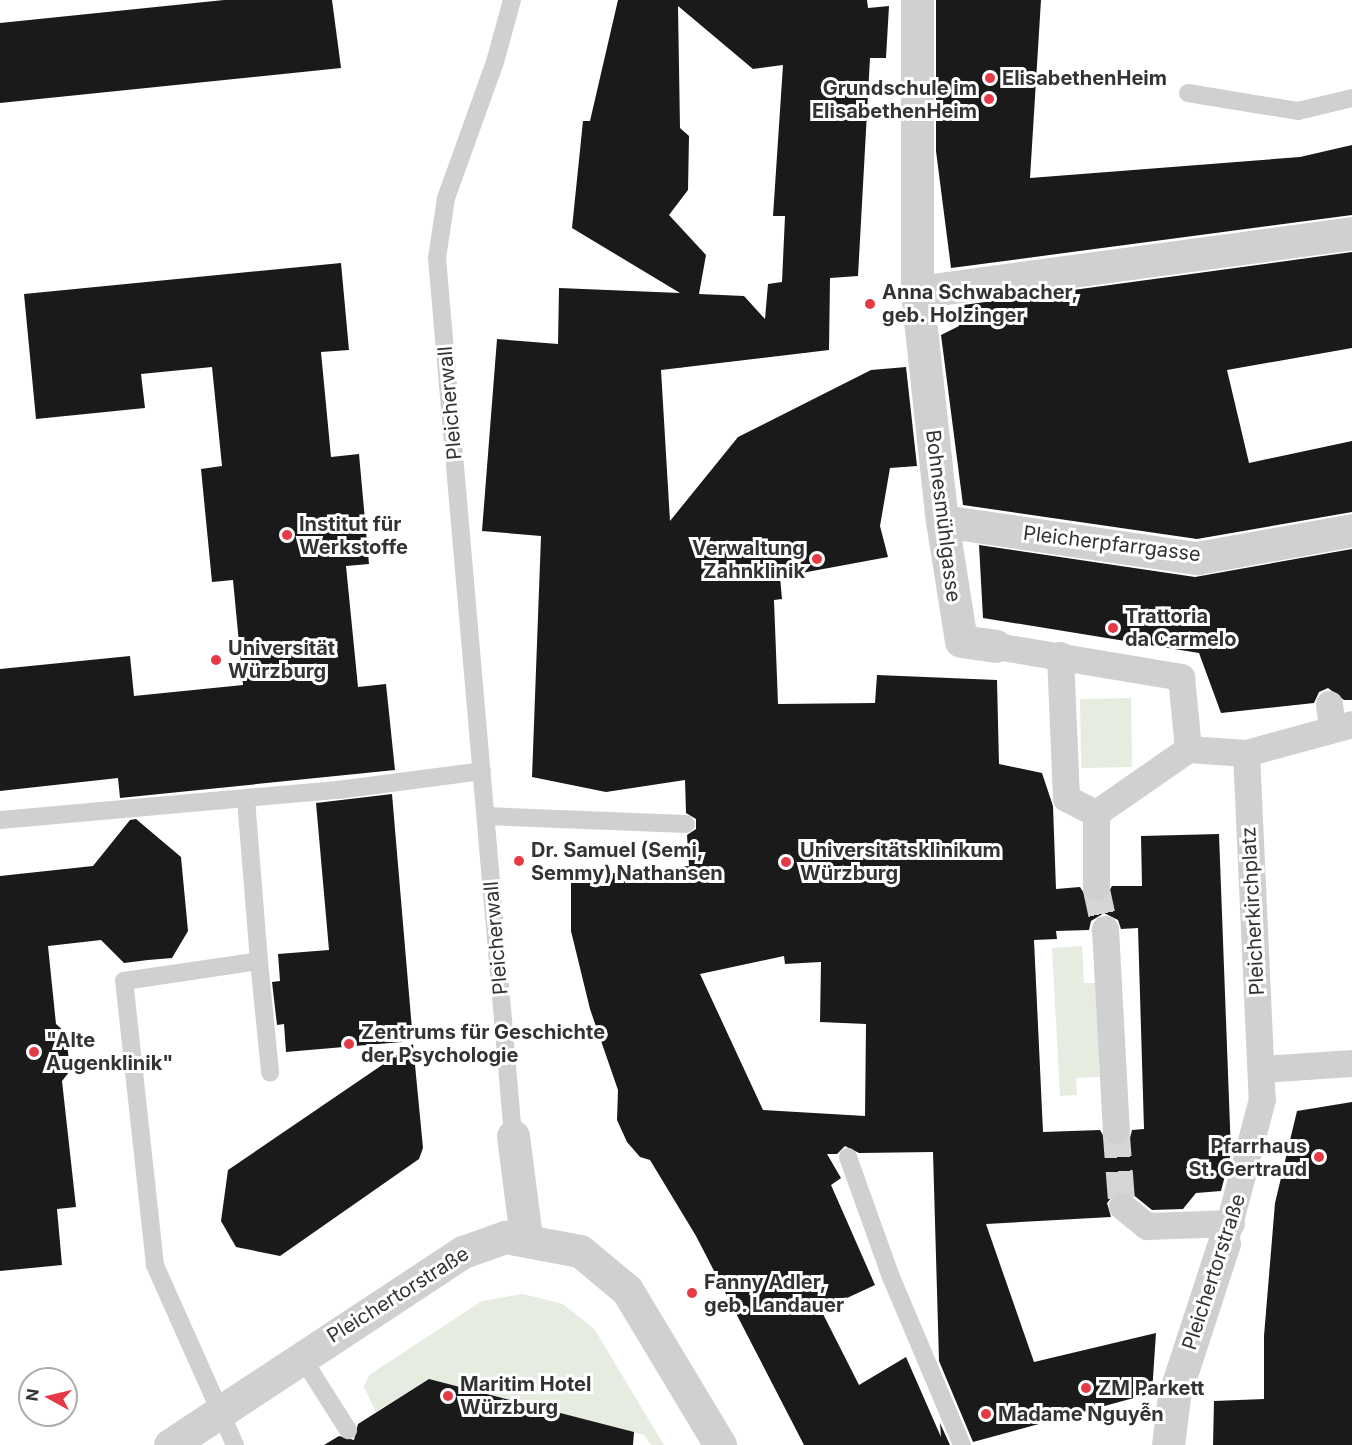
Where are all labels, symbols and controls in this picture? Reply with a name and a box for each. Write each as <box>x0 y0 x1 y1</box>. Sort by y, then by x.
place label: ElisabethenHeim <box>1002 66 1167 90</box>
marker: ElisabethenHeim <box>983 71 997 85</box>
place label: Grundschule im ElisabethenHeim <box>812 76 977 123</box>
marker: Grundschule im ElisabethenHeim <box>982 92 996 106</box>
place label: Anna Schwabacher, geb. Holzinger <box>882 280 1078 327</box>
marker: Anna Schwabacher, geb. Holzinger <box>863 297 877 311</box>
street label: Pleicherwall <box>433 345 467 461</box>
street label: Bohnesmühlgasse <box>921 429 965 603</box>
place label: Institut für Werkstoffe <box>299 512 408 559</box>
street label: Pleicherpfarrgasse <box>1022 521 1202 567</box>
marker: Institut für Werkstoffe <box>280 528 294 542</box>
place label: Verwaltung Zahnklinik <box>692 536 805 583</box>
marker: Verwaltung Zahnklinik <box>810 552 824 566</box>
place label: Trattoria da Carmelo <box>1125 604 1237 651</box>
marker: Trattoria da Carmelo <box>1106 621 1120 635</box>
place label: Universität Würzburg <box>228 636 335 683</box>
marker: Universität Würzburg <box>209 653 223 667</box>
street label: Pleicherkirchplatz <box>1237 826 1269 996</box>
place label: Dr. Samuel (Semi, Semmy) Nathansen <box>531 838 723 885</box>
place label: Universitätsklinikum Würzburg <box>800 838 1001 885</box>
marker: Universitätsklinikum Würzburg <box>777 853 795 871</box>
marker: Dr. Samuel (Semi, Semmy) Nathansen <box>512 854 526 868</box>
street label: Pleicherwall <box>479 880 513 996</box>
place label: Zentrums für Geschichte der Psychologie <box>361 1020 605 1067</box>
place label: "Alte Augenklinik" <box>46 1028 173 1075</box>
marker: Zentrums für Geschichte der Psychologie <box>342 1037 356 1051</box>
marker: "Alte Augenklinik" <box>27 1045 41 1059</box>
place label: Pfarrhaus St. Gertraud <box>1188 1134 1307 1181</box>
marker: Pfarrhaus St. Gertraud <box>1312 1150 1326 1164</box>
street label: Pleichertorstraße <box>1177 1191 1251 1353</box>
street label: Pleichertorstraße <box>323 1242 473 1348</box>
place label: Fanny Adler, geb. Landauer <box>704 1270 845 1317</box>
marker: Fanny Adler, geb. Landauer <box>685 1286 699 1300</box>
north arrow <box>18 1367 78 1427</box>
place label: Maritim Hotel Würzburg <box>460 1372 591 1419</box>
place label: ZM Parkett <box>1098 1376 1204 1400</box>
marker: ZM Parkett <box>1079 1381 1093 1395</box>
text: N <box>21 1387 43 1402</box>
marker: Maritim Hotel Würzburg <box>441 1389 455 1403</box>
place label: Madame Nguyễn <box>998 1402 1164 1426</box>
marker: Madame Nguyễn <box>979 1407 993 1421</box>

